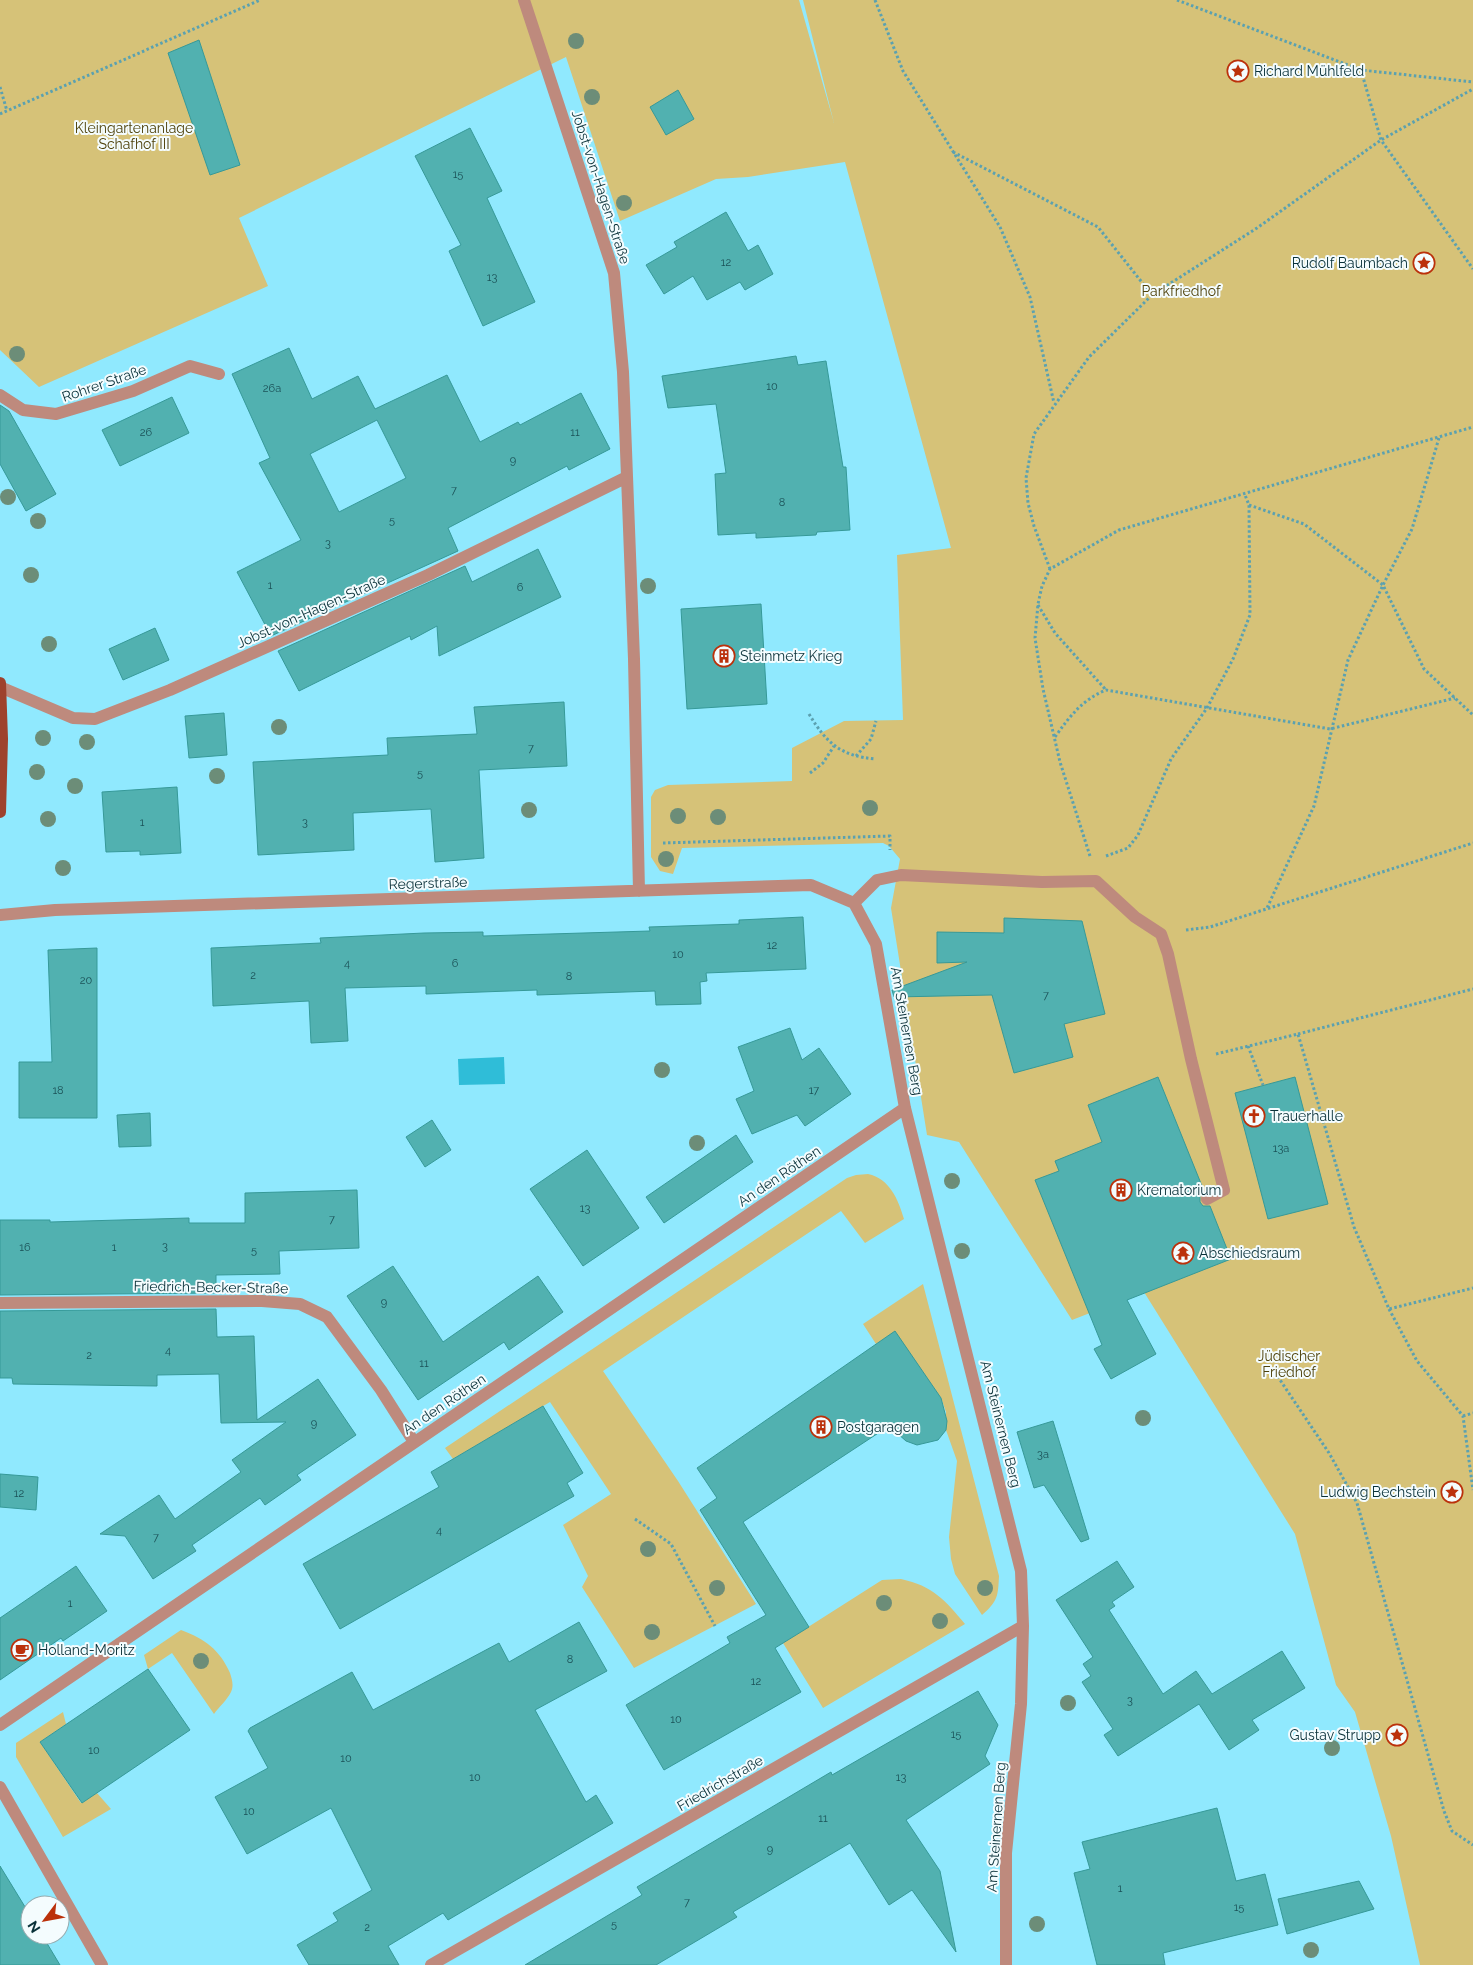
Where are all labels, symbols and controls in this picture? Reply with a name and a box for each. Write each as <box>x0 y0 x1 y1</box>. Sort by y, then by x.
place icon: Richard Mühlfeld <box>1226 59 1250 83</box>
place label: Richard Mühlfeld <box>1254 63 1364 79</box>
street label: Jobst-von-Hagen-Straße <box>569 108 633 266</box>
park label: Kleingartenanlage Schafhof III <box>75 120 193 152</box>
house number: 15 <box>453 168 463 181</box>
place icon: Rudolf Baumbach <box>1412 251 1436 275</box>
place label: Rudolf Baumbach <box>1292 255 1408 271</box>
house number: 12 <box>721 256 731 269</box>
house number: 13 <box>487 271 497 284</box>
park label: Parkfriedhof <box>1141 283 1222 299</box>
street label: Rohrer Straße <box>60 361 148 405</box>
house number: 10 <box>766 380 778 393</box>
house number: 26a <box>263 382 281 395</box>
house number: 26 <box>140 426 153 439</box>
house number: 11 <box>570 426 580 439</box>
house number: 9 <box>510 454 516 467</box>
house number: 7 <box>451 484 457 497</box>
house number: 8 <box>779 496 785 509</box>
house number: 5 <box>389 514 395 527</box>
house number: 3 <box>325 537 331 550</box>
street label: Jobst-von-Hagen-Straße <box>234 571 388 651</box>
house number: 1 <box>268 579 273 592</box>
house number: 6 <box>517 581 524 594</box>
building icon: Steinmetz Krieg <box>712 644 736 668</box>
place label: Steinmetz Krieg <box>740 648 842 664</box>
house number: 7 <box>528 742 534 755</box>
house number: 5 <box>417 767 423 780</box>
house number: 1 <box>140 816 145 829</box>
house number: 3 <box>302 816 308 829</box>
street label: Regerstraße <box>388 874 468 892</box>
house number: 12 <box>767 939 777 952</box>
house number: 10 <box>672 948 684 961</box>
house number: 4 <box>344 957 350 970</box>
house number: 6 <box>452 957 459 970</box>
street label: Am Steinernen Berg <box>888 965 926 1097</box>
house number: 2 <box>250 969 256 982</box>
house number: 8 <box>566 970 572 983</box>
house number: 20 <box>80 974 92 987</box>
house number: 7 <box>1043 989 1049 1002</box>
house number: 18 <box>52 1084 64 1097</box>
house number: 17 <box>809 1084 819 1097</box>
church icon: Trauerhalle <box>1242 1104 1266 1128</box>
place label: Trauerhalle <box>1270 1108 1343 1124</box>
street label: An den Röthen <box>735 1142 823 1210</box>
house number: 13a <box>1273 1142 1289 1155</box>
building icon: Krematorium <box>1109 1178 1133 1202</box>
place label: Krematorium <box>1137 1182 1221 1198</box>
house number: 13 <box>580 1202 590 1215</box>
house number: 7 <box>329 1213 335 1226</box>
house number: 3 <box>162 1240 168 1253</box>
house number: 16 <box>19 1241 31 1254</box>
house number: 1 <box>112 1241 117 1254</box>
temple icon: Abschiedsraum <box>1171 1241 1195 1265</box>
house number: 5 <box>251 1244 257 1257</box>
place label: Abschiedsraum <box>1199 1245 1300 1261</box>
street label: Friedrich-Becker-Straße <box>134 1278 288 1296</box>
house number: 9 <box>381 1296 387 1309</box>
house number: 4 <box>165 1344 171 1357</box>
park label: Jüdischer Friedhof <box>1258 1348 1320 1380</box>
house number: 2 <box>86 1349 92 1362</box>
house number: 11 <box>419 1357 429 1370</box>
street label: Am Steinernen Berg <box>977 1359 1025 1489</box>
street label: An den Röthen <box>400 1370 488 1438</box>
building icon: Postgaragen <box>809 1415 833 1439</box>
house number: 9 <box>311 1417 317 1430</box>
place label: Postgaragen <box>837 1419 919 1435</box>
house number: 3a <box>1037 1448 1049 1461</box>
place icon: Ludwig Bechstein <box>1440 1480 1464 1504</box>
place label: Ludwig Bechstein <box>1320 1484 1436 1500</box>
house number: 12 <box>14 1487 24 1500</box>
house number: 4 <box>436 1524 442 1537</box>
house number: 7 <box>153 1531 159 1544</box>
house number: 1 <box>68 1597 73 1610</box>
cafe icon: Holland-Moritz <box>10 1638 34 1662</box>
place label: Holland-Moritz <box>38 1642 135 1658</box>
house number: 8 <box>567 1653 573 1666</box>
house number: 12 <box>751 1675 761 1688</box>
house number: 3 <box>1127 1694 1133 1707</box>
house number: 10 <box>670 1713 682 1726</box>
place icon: Gustav Strupp <box>1385 1723 1409 1747</box>
place label: Gustav Strupp <box>1290 1727 1381 1743</box>
house number: 15 <box>951 1728 961 1741</box>
house number: 10 <box>88 1744 100 1757</box>
house number: 10 <box>340 1752 352 1765</box>
street label: Friedrichstraße <box>674 1752 766 1814</box>
street label: Am Steinernen Berg <box>983 1761 1009 1893</box>
house number: 10 <box>469 1771 481 1784</box>
house number: 13 <box>896 1771 906 1784</box>
house number: 10 <box>243 1805 255 1818</box>
house number: 11 <box>818 1812 828 1825</box>
house number: 9 <box>767 1843 773 1856</box>
house number: 1 <box>1118 1882 1123 1895</box>
north arrow <box>20 1895 70 1945</box>
house number: 7 <box>684 1896 690 1909</box>
house number: 15 <box>1234 1901 1244 1914</box>
text: N <box>24 1918 44 1936</box>
house number: 5 <box>611 1918 617 1931</box>
house number: 2 <box>364 1921 370 1934</box>

